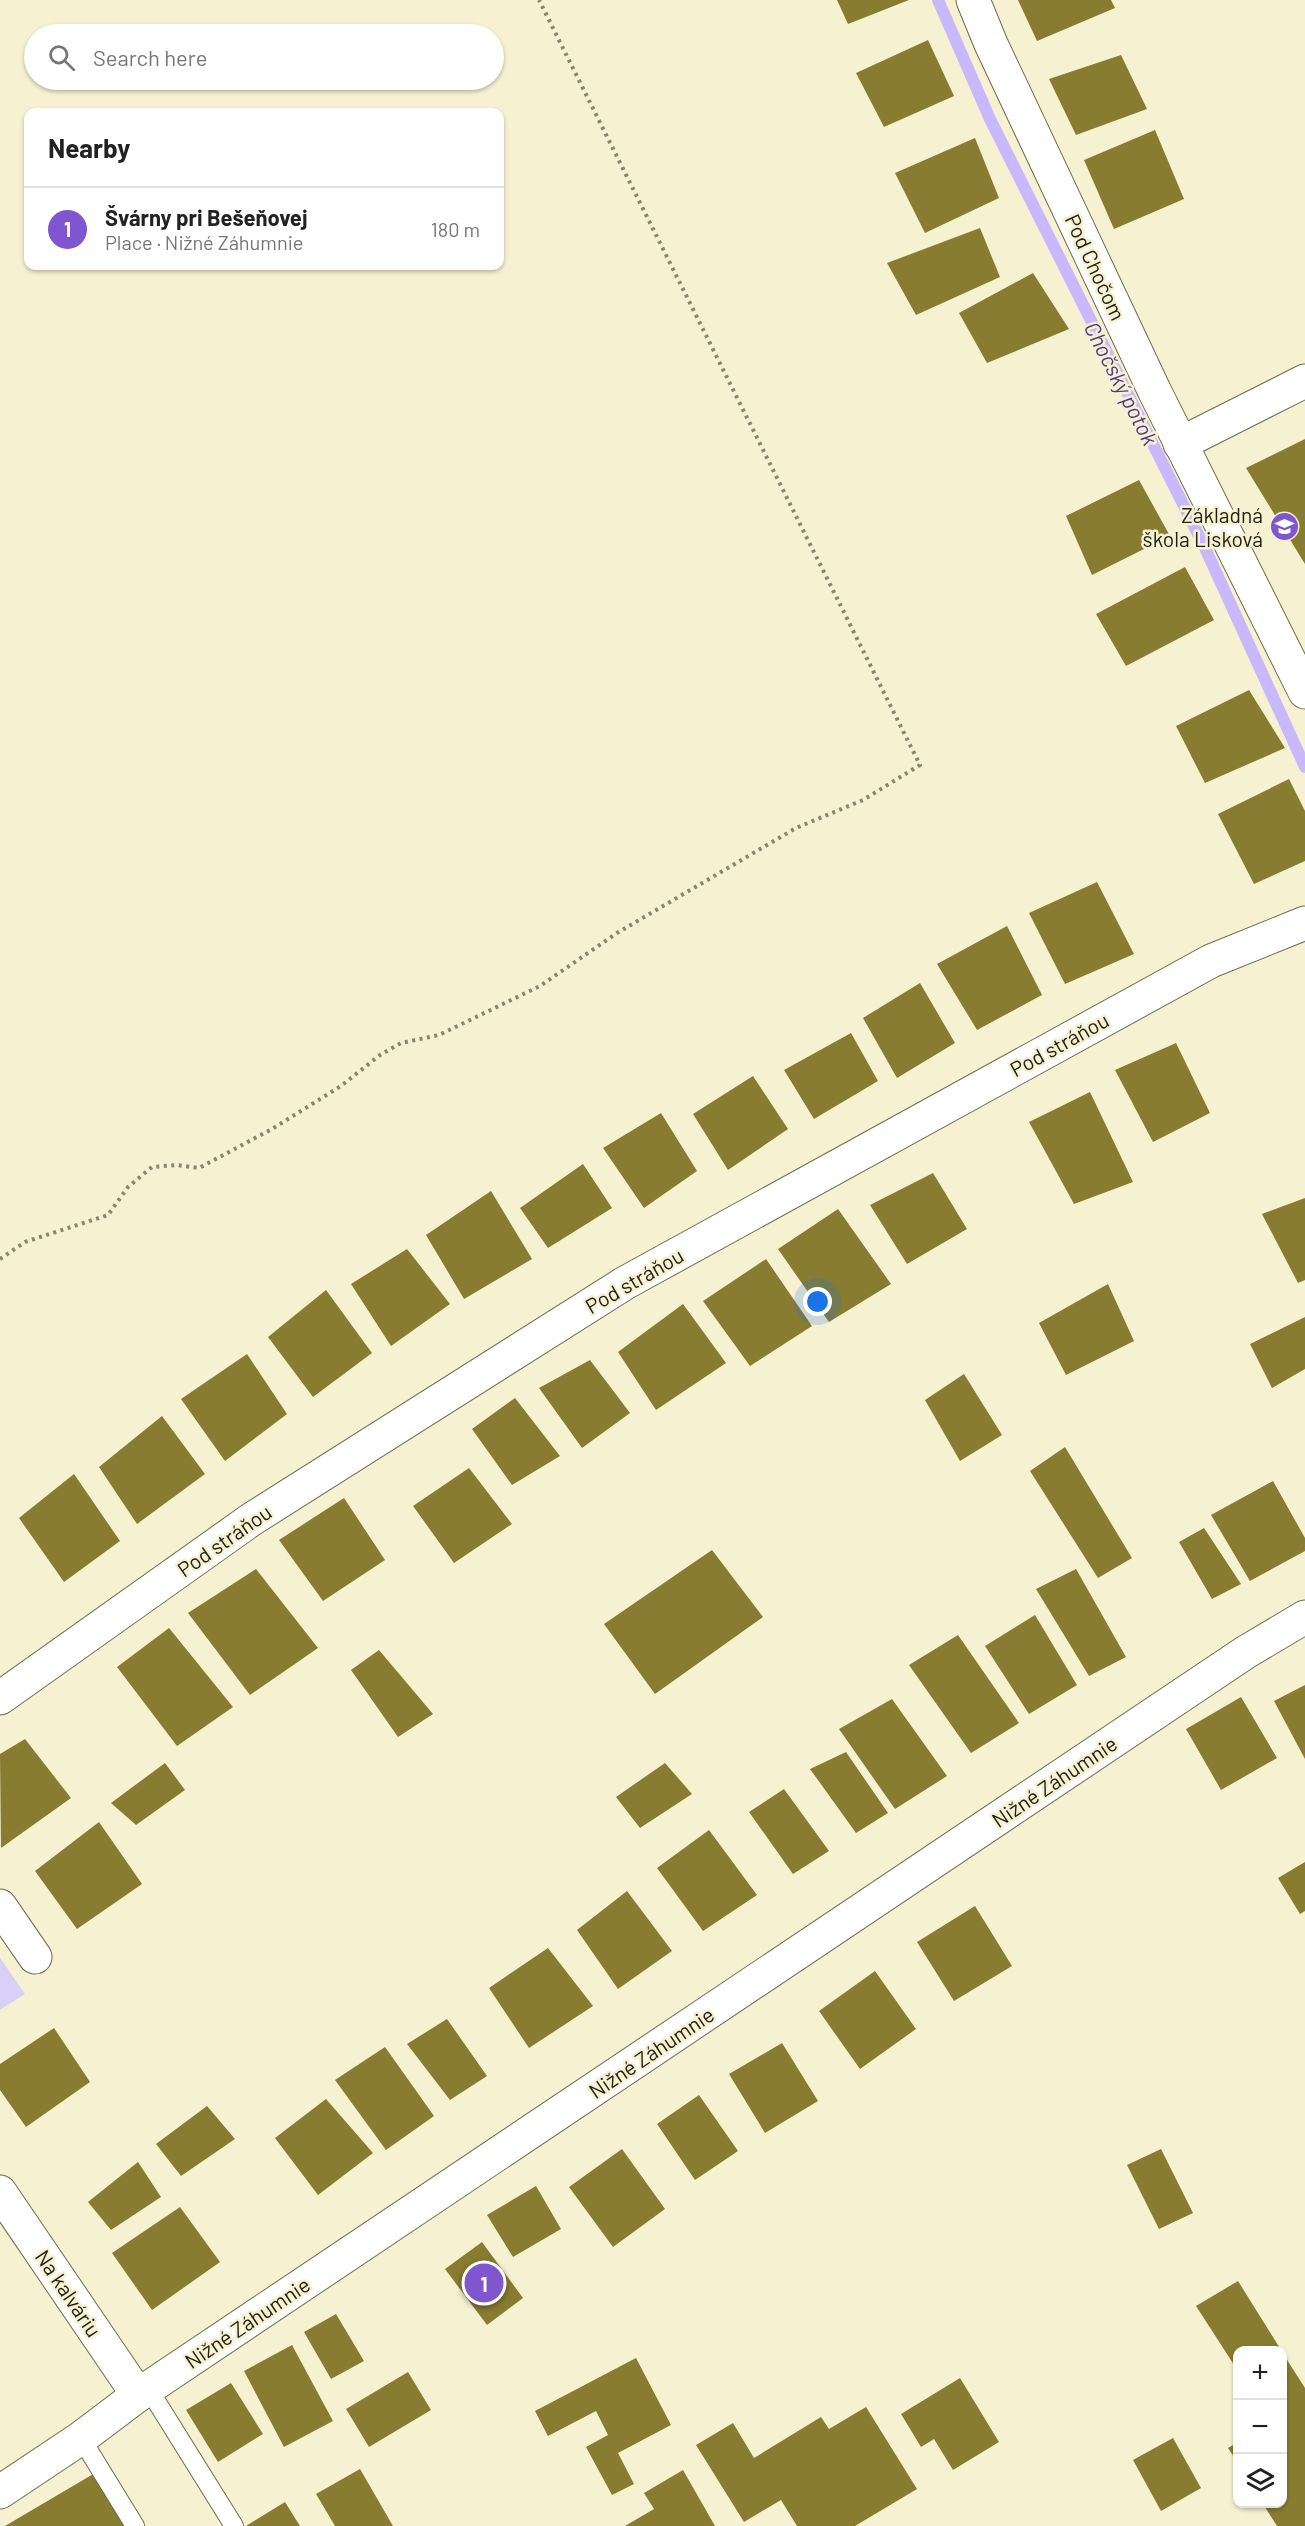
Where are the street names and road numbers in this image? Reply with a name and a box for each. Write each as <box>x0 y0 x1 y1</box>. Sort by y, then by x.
street label: Pod Chočom <box>1061 210 1131 324</box>
street label: Pod stráňou <box>1005 1007 1113 1081</box>
street label: Pod stráňou <box>581 1242 687 1318</box>
street label: Pod stráňou <box>172 1498 276 1582</box>
street label: Nižné Záhumnie <box>987 1730 1121 1832</box>
street label: Nižné Záhumnie <box>584 2001 718 2103</box>
street label: Na kalváriu <box>31 2245 107 2341</box>
street label: Nižné Záhumnie <box>180 2271 314 2373</box>

